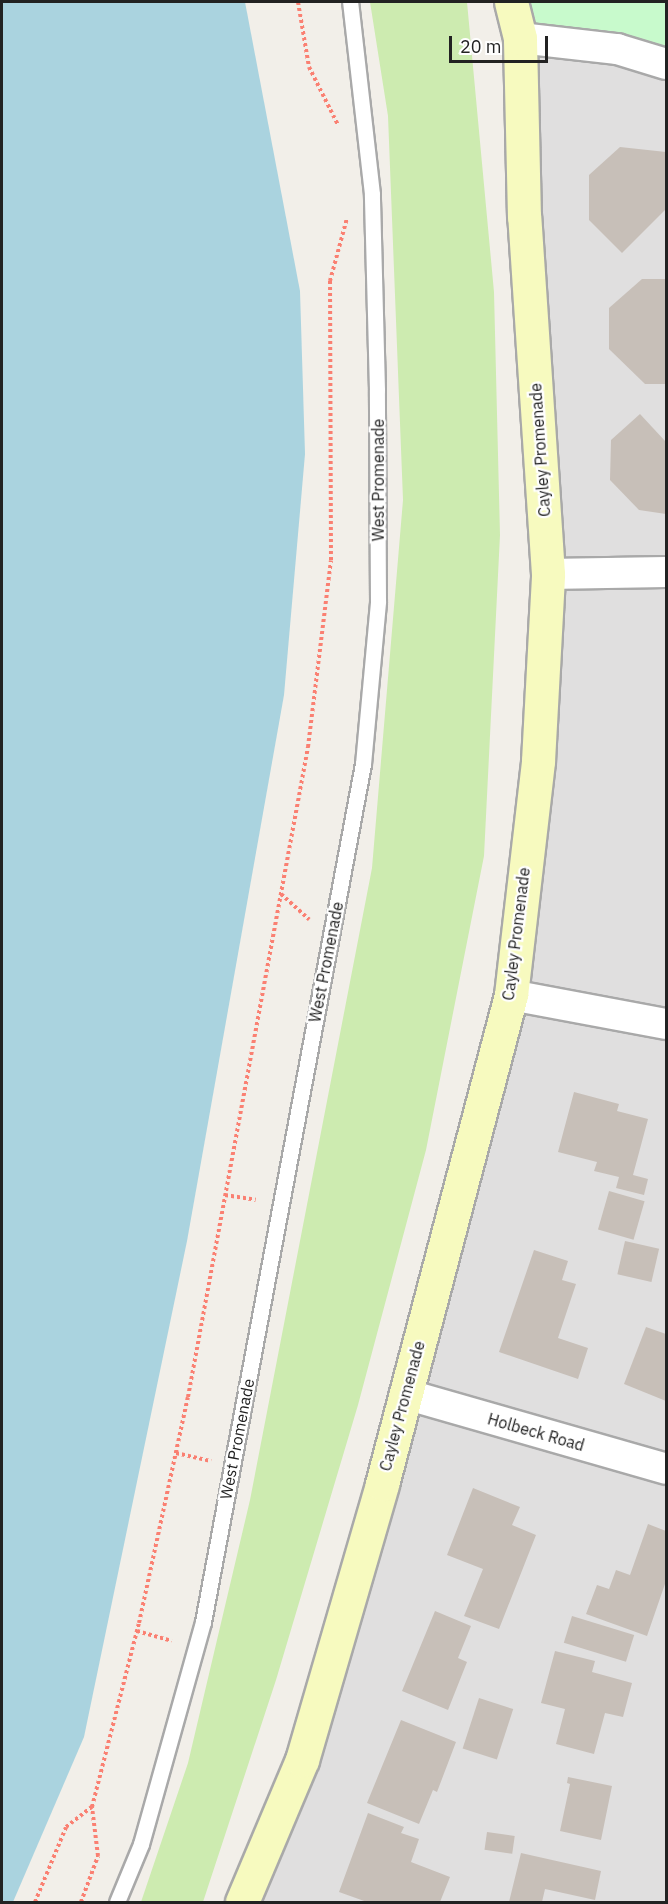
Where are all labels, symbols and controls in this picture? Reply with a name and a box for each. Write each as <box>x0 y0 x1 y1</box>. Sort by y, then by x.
scale bar <box>452 24 551 62</box>
text: 20 m <box>460 35 502 58</box>
street label: Cayley Promenade <box>526 383 554 517</box>
street label: West Promenade <box>368 419 388 541</box>
street label: Cayley Promenade <box>498 866 534 1002</box>
street label: West Promenade <box>305 900 347 1024</box>
street label: Cayley Promenade <box>375 1339 429 1473</box>
street label: West Promenade <box>216 1377 258 1501</box>
street label: Holbeck Road <box>485 1409 587 1455</box>

